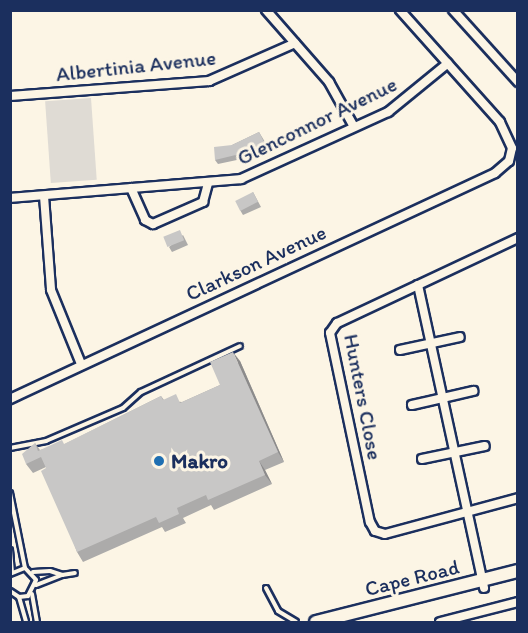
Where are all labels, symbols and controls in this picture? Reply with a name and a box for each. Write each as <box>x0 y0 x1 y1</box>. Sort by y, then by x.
street label: Albertinia Avenue <box>55 45 217 87</box>
street label: Glenconnor Avenue <box>233 71 401 171</box>
street label: Clarkson Avenue <box>182 220 330 306</box>
street label: Hunters Close <box>338 332 388 462</box>
place label: Makro <box>171 448 228 474</box>
marker: Makro <box>152 454 166 468</box>
street label: Cape Road <box>363 554 461 602</box>

